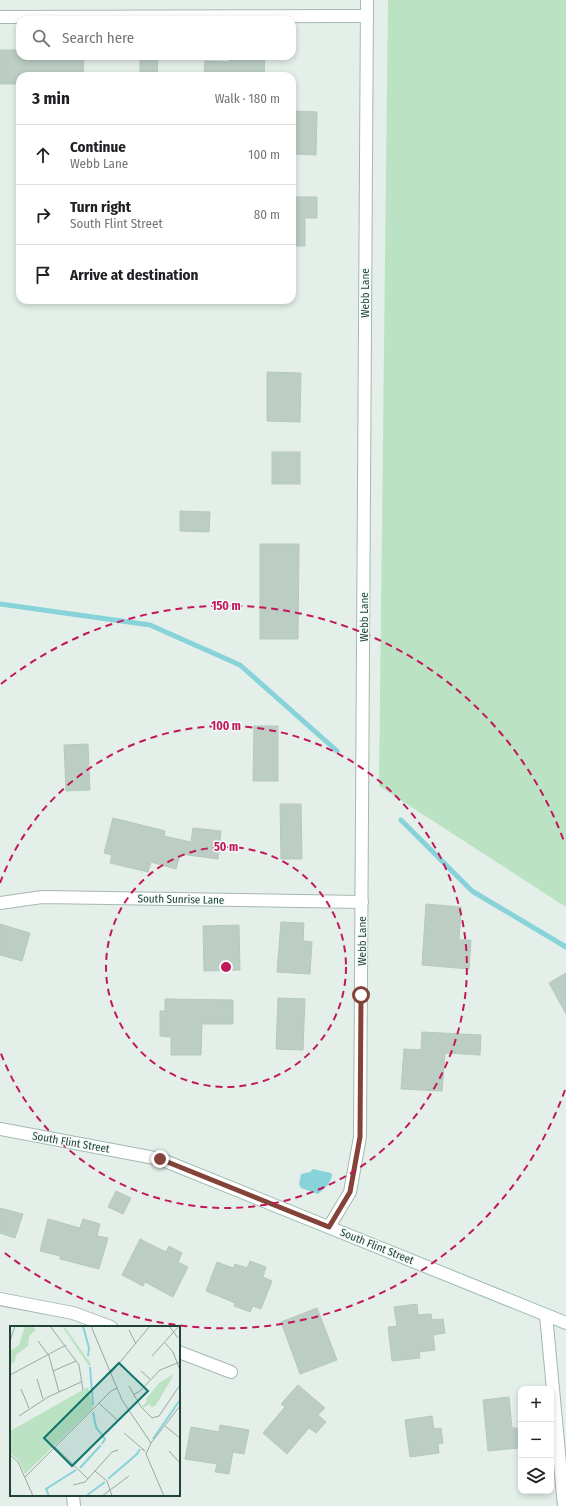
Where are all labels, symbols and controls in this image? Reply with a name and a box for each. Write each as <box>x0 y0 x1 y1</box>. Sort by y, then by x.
search box <box>16 16 296 60</box>
icon: search <box>30 27 52 49</box>
text: Search here <box>62 29 134 47</box>
text: 3 min <box>32 88 70 109</box>
text: Walk · 180 m <box>215 91 280 106</box>
text: Continue <box>70 138 126 156</box>
icon: ahead <box>32 144 54 166</box>
text: 100 m <box>248 147 280 162</box>
text: Webb Lane <box>70 156 128 171</box>
text: Turn right <box>70 198 131 216</box>
icon: right <box>32 204 54 226</box>
text: 80 m <box>254 207 280 222</box>
text: South Flint Street <box>70 216 163 231</box>
icon: arrive <box>32 264 54 286</box>
text: Arrive at destination <box>70 266 198 284</box>
street label: Webb Lane <box>359 268 372 318</box>
street label: Webb Lane <box>358 592 371 642</box>
text: 150 m <box>211 599 241 613</box>
text: 100 m <box>211 719 241 733</box>
text: 50 m <box>214 840 238 854</box>
street label: South Sunrise Lane <box>138 892 224 907</box>
street label: Webb Lane <box>356 916 369 966</box>
centre of rings <box>219 960 233 974</box>
route start <box>352 986 370 1004</box>
street label: South Flint Street <box>31 1129 111 1156</box>
route end <box>151 1150 169 1168</box>
street label: South Flint Street <box>338 1226 416 1267</box>
inset map <box>10 1326 180 1496</box>
map controls <box>518 1386 554 1494</box>
button: + <box>518 1386 554 1422</box>
button: − <box>518 1422 554 1458</box>
button: layers <box>518 1458 554 1494</box>

